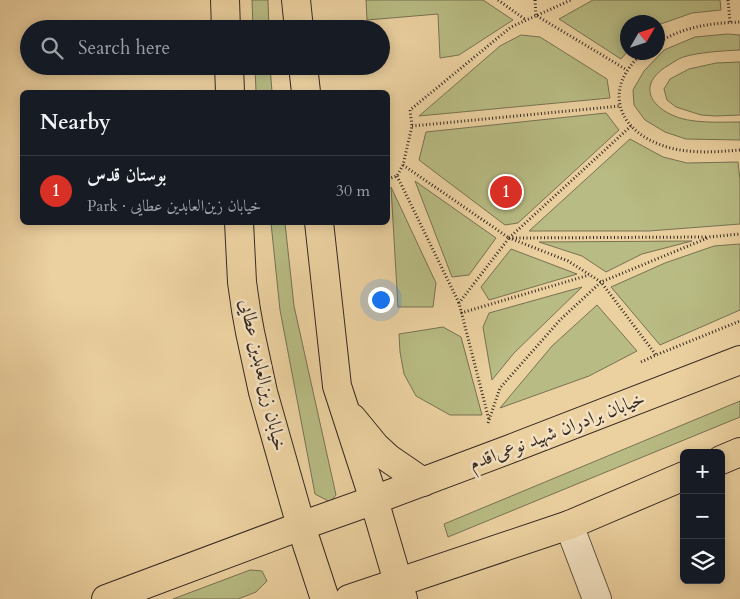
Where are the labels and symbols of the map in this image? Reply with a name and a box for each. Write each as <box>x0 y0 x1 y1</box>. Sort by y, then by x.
north arrow <box>620 15 665 60</box>
pin: 1 <box>490 173 522 211</box>
your location <box>368 287 394 313</box>
street label: خیابان زین‌العابدین عطایی <box>233 296 293 454</box>
street label: خیابان برادران شهید نوعی‌اقدم <box>465 385 650 479</box>

